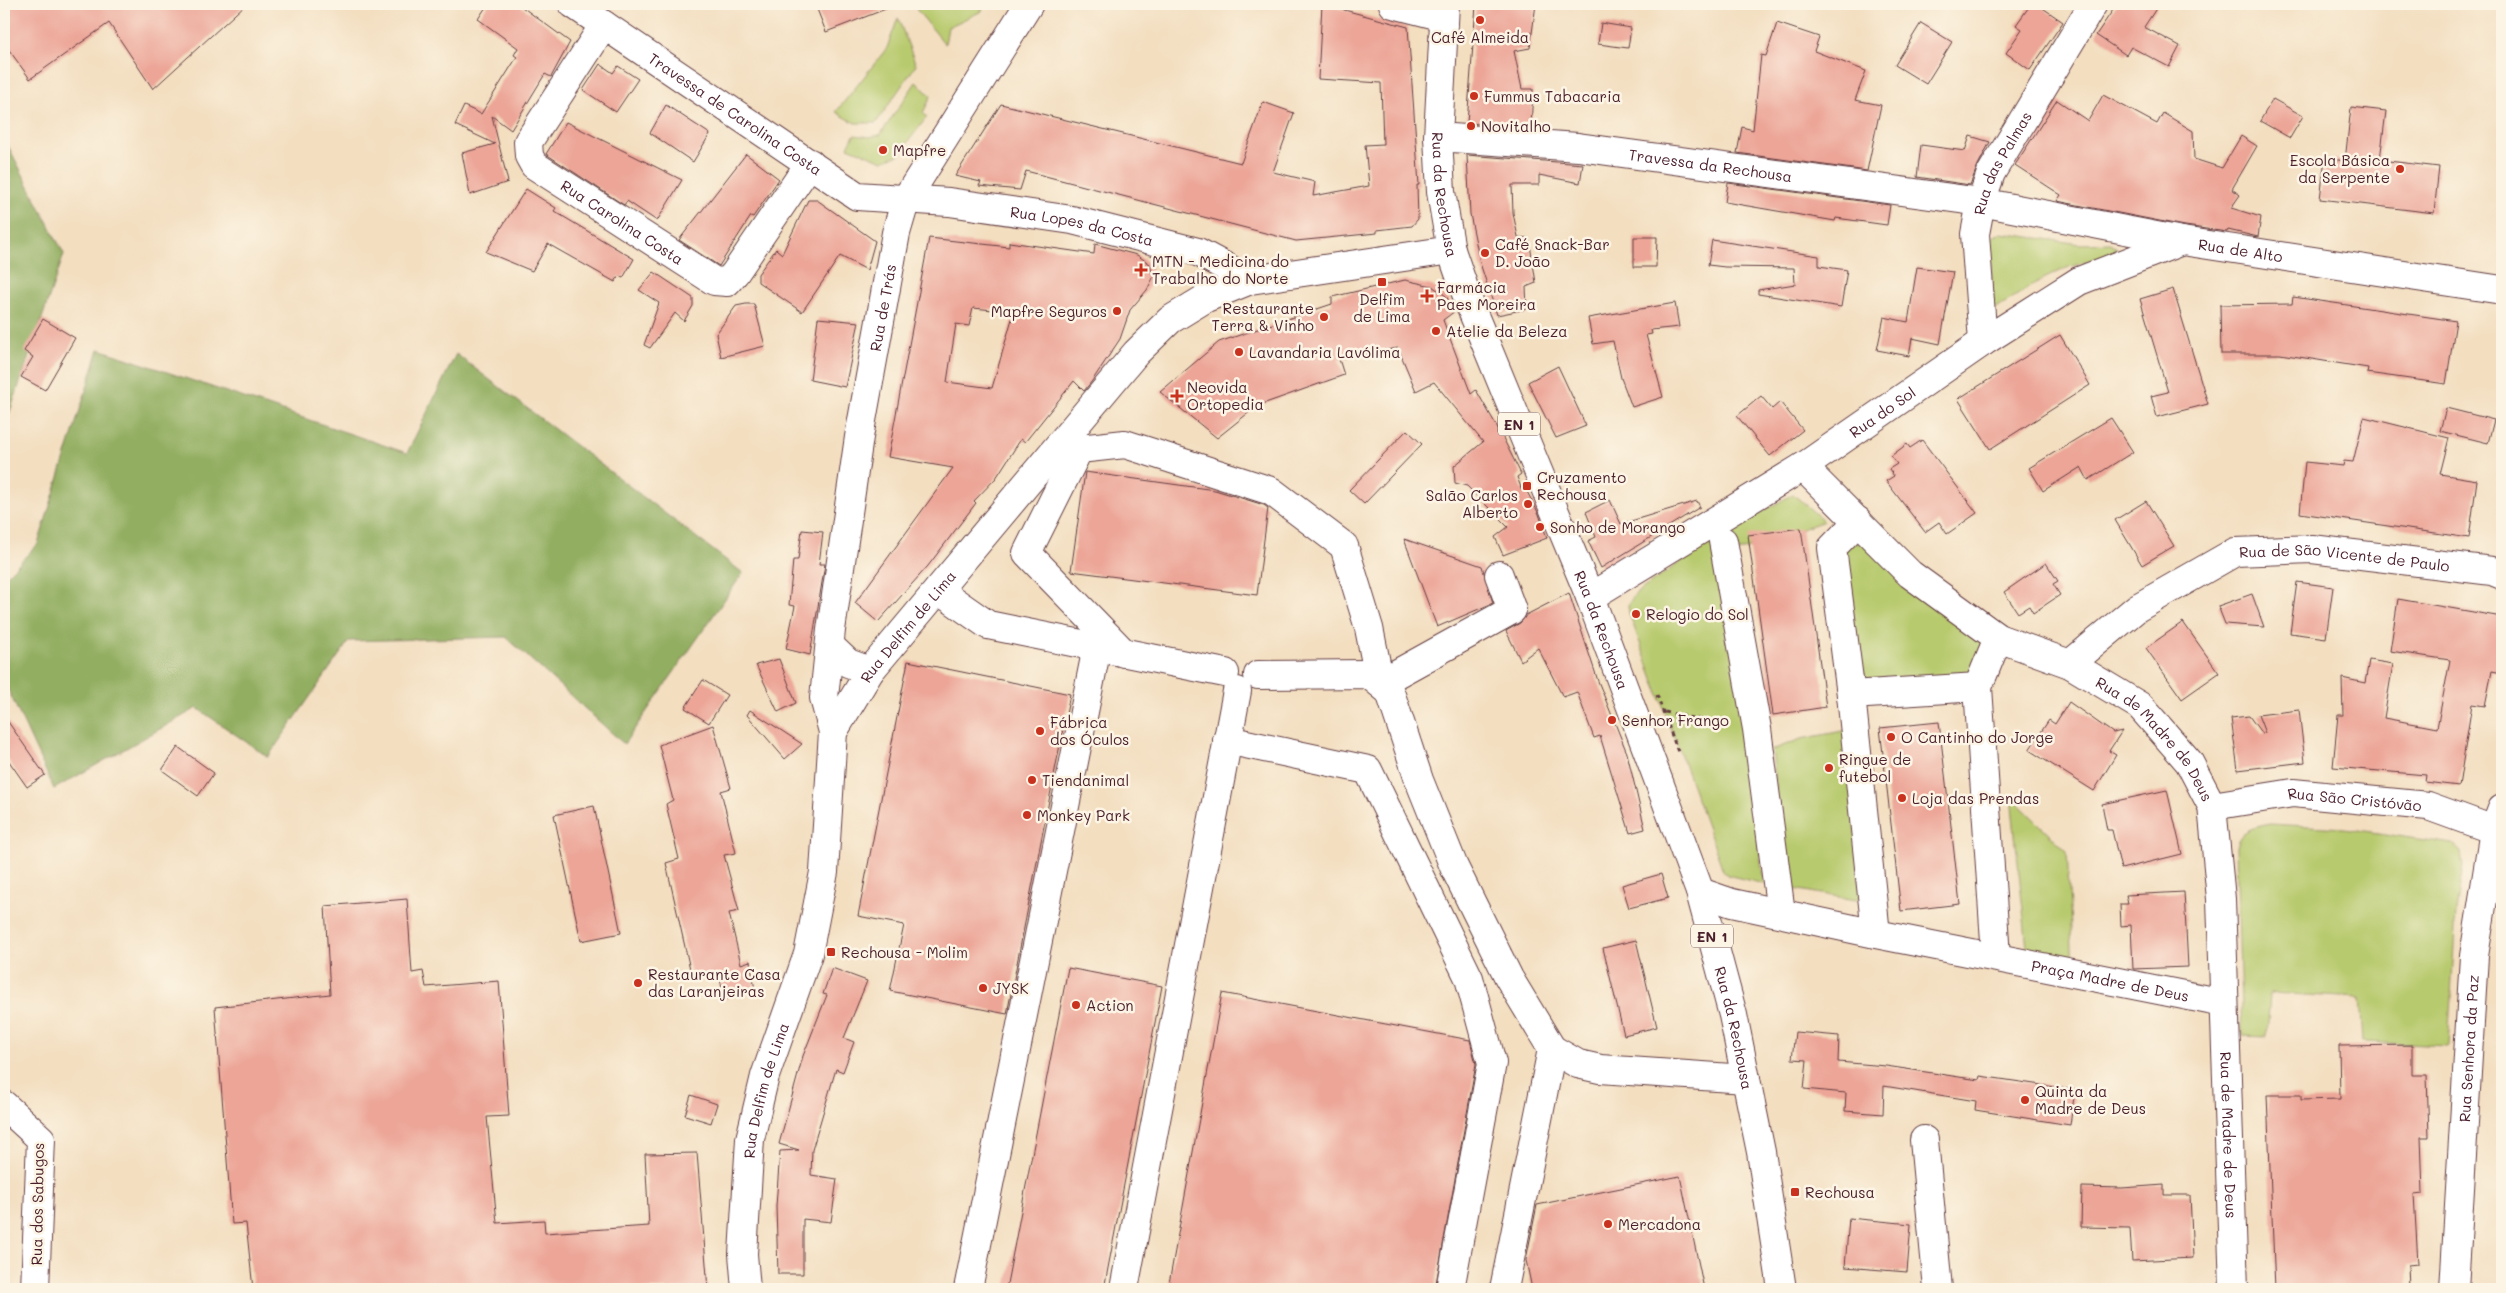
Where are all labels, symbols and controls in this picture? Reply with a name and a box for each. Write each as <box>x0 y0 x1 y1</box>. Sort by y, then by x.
marker: Café Almeida <box>1474 14 1486 26</box>
place label: Café Almeida <box>1431 27 1529 47</box>
street label: Travessa de Carolina Costa <box>645 48 826 180</box>
place label: Fummus Tabacaria <box>1484 86 1621 106</box>
marker: Fummus Tabacaria <box>1468 90 1480 102</box>
street label: Rua das Palmas <box>1969 108 2036 216</box>
place label: Novitalho <box>1481 116 1551 136</box>
marker: Novitalho <box>1465 120 1477 132</box>
street label: Rua da Rechousa <box>1428 131 1463 260</box>
place label: Mapfre <box>893 140 946 160</box>
marker: Mapfre <box>877 144 889 156</box>
street label: Travessa da Rechousa <box>1627 144 1793 186</box>
place label: Escola Básica da Serpente <box>2290 150 2390 187</box>
marker: Escola Básica da Serpente <box>2394 163 2406 175</box>
street label: Rua Carolina Costa <box>557 175 688 269</box>
street label: Rua Lopes da Costa <box>1009 201 1156 250</box>
place label: Café Snack-Bar D. João <box>1495 234 1610 271</box>
street label: Rua de Alto <box>2197 234 2284 266</box>
marker: Café Snack-Bar D. João <box>1479 247 1491 259</box>
place label: MTN - Medicina do Trabalho do Norte <box>1152 251 1289 288</box>
street label: Rua de Trás <box>865 262 900 353</box>
marker: MTN - Medicina do Trabalho do Norte <box>1134 263 1148 277</box>
marker: Delfim de Lima <box>1376 276 1388 288</box>
place label: Farmácia Paes Moreira <box>1437 277 1536 314</box>
place label: Delfim de Lima <box>1353 289 1411 326</box>
marker: Farmácia Paes Moreira <box>1421 290 1433 302</box>
place label: Restaurante Terra & Vinho <box>1212 298 1314 335</box>
place label: Mapfre Seguros <box>991 301 1107 321</box>
marker: Mapfre Seguros <box>1111 305 1123 317</box>
marker: Restaurante Terra & Vinho <box>1318 311 1330 323</box>
place label: Atelie da Beleza <box>1446 321 1568 341</box>
marker: Atelie da Beleza <box>1430 325 1442 337</box>
place label: Lavandaria Lavólima <box>1249 342 1401 362</box>
marker: Lavandaria Lavólima <box>1233 346 1245 358</box>
place label: Neovida Ortopedia <box>1187 377 1264 414</box>
street label: Rua do Sol <box>1845 382 1919 442</box>
marker: Neovida Ortopedia <box>1171 390 1183 402</box>
road number: EN 1 <box>1498 412 1540 436</box>
place label: Cruzamento Rechousa <box>1537 467 1626 504</box>
marker: Cruzamento Rechousa <box>1521 480 1533 492</box>
place label: Salão Carlos Alberto <box>1426 485 1518 522</box>
marker: Salão Carlos Alberto <box>1522 498 1534 510</box>
place label: Sonho de Morango <box>1550 517 1685 537</box>
marker: Sonho de Morango <box>1534 521 1546 533</box>
street label: Rua de São Vicente de Paulo <box>2239 539 2451 576</box>
street label: Rua Delfim de Lima <box>855 566 960 686</box>
street label: Rua da Rechousa <box>1570 567 1634 692</box>
place label: Relogio do Sol <box>1646 604 1749 624</box>
marker: Relogio do Sol <box>1630 608 1642 620</box>
street label: Rua de Madre de Deus <box>2092 672 2218 804</box>
place label: Senhor Frango <box>1622 710 1729 730</box>
place label: Fábrica dos Óculos <box>1050 712 1129 749</box>
marker: Senhor Frango <box>1606 714 1618 726</box>
marker: Fábrica dos Óculos <box>1034 725 1046 737</box>
place label: O Cantinho do Jorge <box>1901 727 2054 747</box>
marker: O Cantinho do Jorge <box>1885 731 1897 743</box>
place label: Ringue de futebol <box>1839 749 1911 786</box>
marker: Ringue de futebol <box>1823 762 1835 774</box>
place label: Tiendanimal <box>1042 770 1129 790</box>
marker: Tiendanimal <box>1026 774 1038 786</box>
street label: Rua São Cristóvão <box>2286 782 2423 815</box>
place label: Loja das Prendas <box>1912 788 2039 808</box>
marker: Loja das Prendas <box>1896 792 1908 804</box>
place label: Monkey Park <box>1037 805 1130 825</box>
marker: Monkey Park <box>1021 809 1033 821</box>
road number: EN 1 <box>1691 924 1733 948</box>
place label: Rechousa - Molim <box>841 942 968 962</box>
marker: Rechousa - Molim <box>825 946 837 958</box>
street label: Praça Madre de Deus <box>2030 955 2191 1006</box>
place label: Restaurante Casa das Laranjeiras <box>648 964 781 1001</box>
street label: Rua da Rechousa <box>1710 964 1758 1091</box>
street label: Rua Senhora da Paz <box>2454 974 2483 1123</box>
marker: Restaurante Casa das Laranjeiras <box>632 977 644 989</box>
place label: JYSK <box>993 978 1029 998</box>
marker: JYSK <box>977 982 989 994</box>
place label: Action <box>1086 995 1134 1015</box>
marker: Action <box>1070 999 1082 1011</box>
street label: Rua Delfim de Lima <box>739 1020 793 1159</box>
street label: Rua de Madre de Deus <box>2216 1051 2242 1219</box>
place label: Quinta da Madre de Deus <box>2035 1081 2146 1118</box>
marker: Quinta da Madre de Deus <box>2019 1094 2031 1106</box>
street label: Rua dos Sabugos <box>26 1142 48 1266</box>
place label: Rechousa <box>1805 1182 1875 1202</box>
marker: Rechousa <box>1789 1186 1801 1198</box>
place label: Mercadona <box>1618 1214 1701 1234</box>
marker: Mercadona <box>1602 1218 1614 1230</box>

